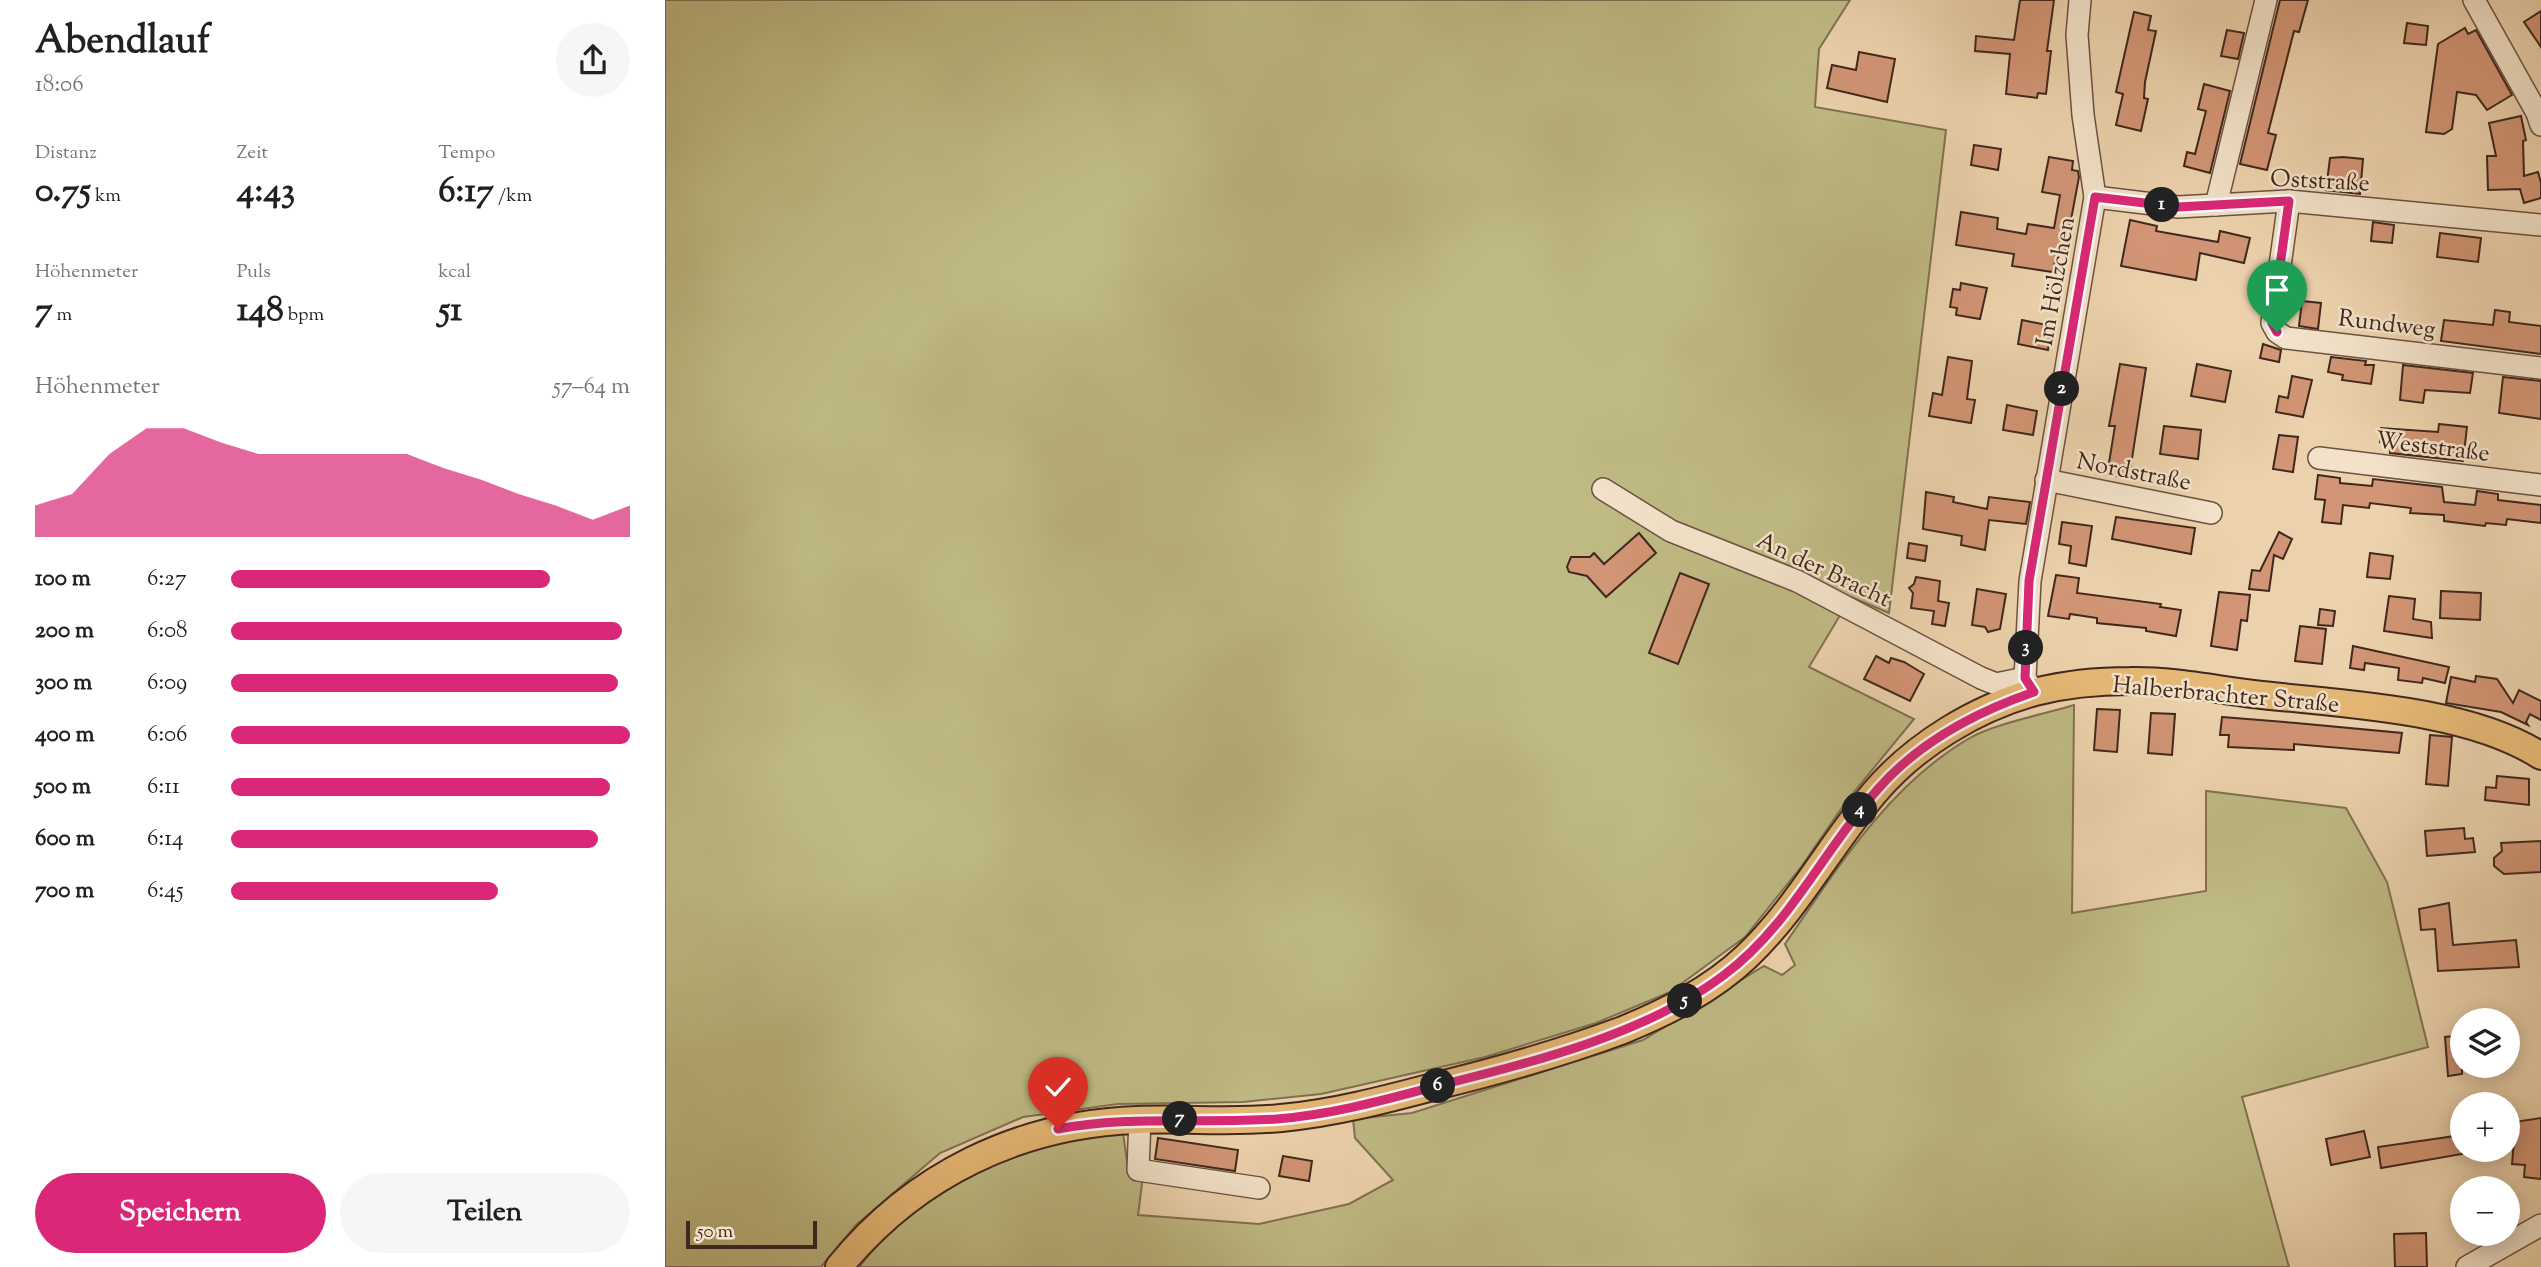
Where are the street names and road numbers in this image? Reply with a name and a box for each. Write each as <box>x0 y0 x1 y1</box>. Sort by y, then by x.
street label: Oststraße <box>2269 162 2371 202</box>
street label: Im Hölzchen <box>2029 214 2085 349</box>
street label: Rundweg <box>2336 302 2438 348</box>
street label: Weststraße <box>2374 424 2492 472</box>
street label: Nordstraße <box>2073 445 2194 501</box>
street label: An der Bracht <box>1750 525 1896 617</box>
street label: Halberbrachter Straße <box>2111 669 2341 723</box>

